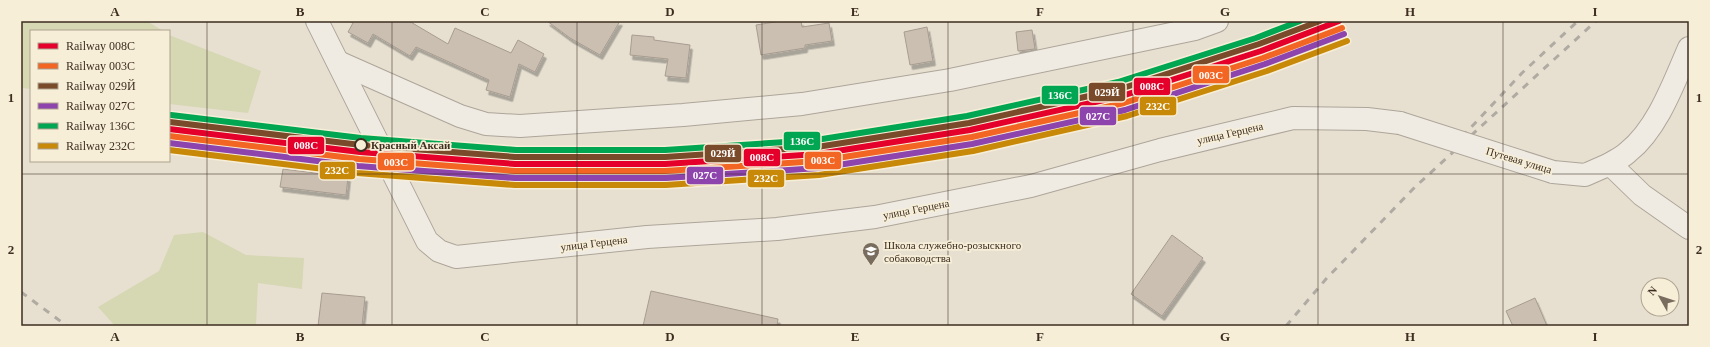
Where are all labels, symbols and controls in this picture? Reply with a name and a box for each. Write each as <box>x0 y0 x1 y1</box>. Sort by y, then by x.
text: A <box>110 4 120 19</box>
text: B <box>296 4 305 19</box>
text: C <box>480 4 490 19</box>
text: D <box>665 4 675 19</box>
text: E <box>851 4 859 19</box>
text: F <box>1036 4 1044 19</box>
text: G <box>1220 4 1230 19</box>
text: H <box>1405 4 1415 19</box>
text: I <box>1592 4 1598 19</box>
legend <box>30 30 170 162</box>
text: Railway 008С <box>66 39 135 53</box>
text: Railway 003С <box>66 59 135 73</box>
line badge: 003С <box>1192 65 1230 84</box>
text: 003С <box>1199 69 1223 81</box>
line badge: 008С <box>1133 77 1171 96</box>
text: Railway 029Й <box>66 79 136 93</box>
text: 008С <box>1140 80 1164 92</box>
line badge: 029Й <box>1088 82 1126 102</box>
line badge: 136С <box>1041 85 1079 105</box>
text: 029Й <box>1094 86 1120 98</box>
text: 136С <box>1048 89 1072 101</box>
text: 1 <box>8 90 14 105</box>
text: 1 <box>1696 90 1702 105</box>
line badge: 232C <box>1139 96 1177 116</box>
text: Railway 027С <box>66 99 135 113</box>
text: 232C <box>1146 100 1170 112</box>
line badge: 027С <box>1079 106 1117 126</box>
text: 027С <box>1086 110 1110 122</box>
text: Railway 136С <box>66 119 135 133</box>
street label: улица Герцена <box>1196 120 1264 146</box>
line badge: 136С <box>783 131 821 151</box>
text: 136С <box>790 135 814 147</box>
line badge: 008С <box>287 136 325 155</box>
marker: Красный Аксай <box>354 138 368 152</box>
text: Railway 232C <box>66 139 135 153</box>
text: 008С <box>294 139 318 151</box>
place label: Красный Аксай <box>371 139 451 151</box>
line badge: 029Й <box>704 144 742 163</box>
street label: Путевая улица <box>1485 144 1553 176</box>
text: 029Й <box>710 147 736 159</box>
line badge: 008С <box>743 148 781 167</box>
text: 008С <box>750 151 774 163</box>
line badge: 003С <box>804 151 842 170</box>
line badge: 003С <box>377 152 415 171</box>
text: 003С <box>811 154 835 166</box>
text: 003С <box>384 156 408 168</box>
line badge: 232C <box>319 161 356 180</box>
text: 232C <box>325 164 349 176</box>
line badge: 027С <box>686 166 724 185</box>
text: 027С <box>693 169 717 181</box>
line badge: 232C <box>747 169 785 188</box>
text: 232C <box>754 172 778 184</box>
street label: улица Герцена <box>882 197 950 221</box>
street label: улица Герцена <box>560 233 628 253</box>
place label: Школа служебно-розыскного собаководства <box>884 239 1022 264</box>
school or university icon: Школа служебно-розыскного собаководства <box>861 241 881 266</box>
text: 2 <box>8 242 14 257</box>
text: 2 <box>1696 242 1702 257</box>
north arrow <box>1640 277 1680 317</box>
text: N <box>1645 284 1659 298</box>
text: A <box>110 329 120 344</box>
text: B <box>296 329 305 344</box>
text: C <box>480 329 490 344</box>
text: D <box>665 329 675 344</box>
text: E <box>851 329 859 344</box>
text: F <box>1036 329 1044 344</box>
text: G <box>1220 329 1230 344</box>
text: H <box>1405 329 1415 344</box>
text: I <box>1592 329 1598 344</box>

